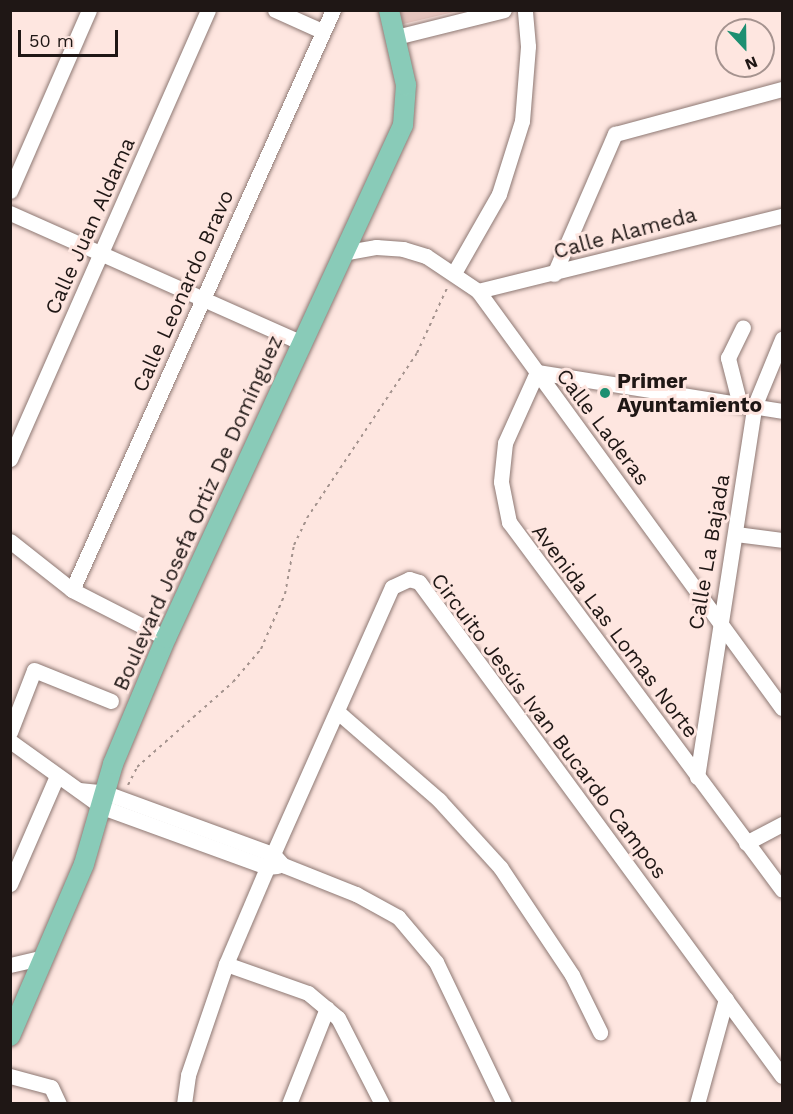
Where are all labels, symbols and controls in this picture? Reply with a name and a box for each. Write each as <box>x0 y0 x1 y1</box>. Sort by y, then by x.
scale bar <box>21 18 122 56</box>
north arrow <box>715 18 775 78</box>
text: 50 m <box>29 30 74 51</box>
text: N <box>742 52 760 74</box>
street label: Calle Juan Aldama <box>39 133 141 319</box>
street label: Calle Leonardo Bravo <box>127 186 239 396</box>
street label: Calle Alameda <box>550 202 700 264</box>
street label: Boulevard Josefa Ortiz De Domínguez <box>108 331 288 695</box>
street label: Calle Laderas <box>551 364 655 490</box>
place label: Primer Ayuntamiento <box>617 368 762 418</box>
marker: Primer Ayuntamiento <box>598 386 612 400</box>
street label: Calle La Bajada <box>683 472 735 632</box>
street label: Avenida Las Lomas Norte <box>526 519 704 743</box>
street label: Circuito Jesús Ivan Bucardo Campos <box>426 568 672 884</box>

